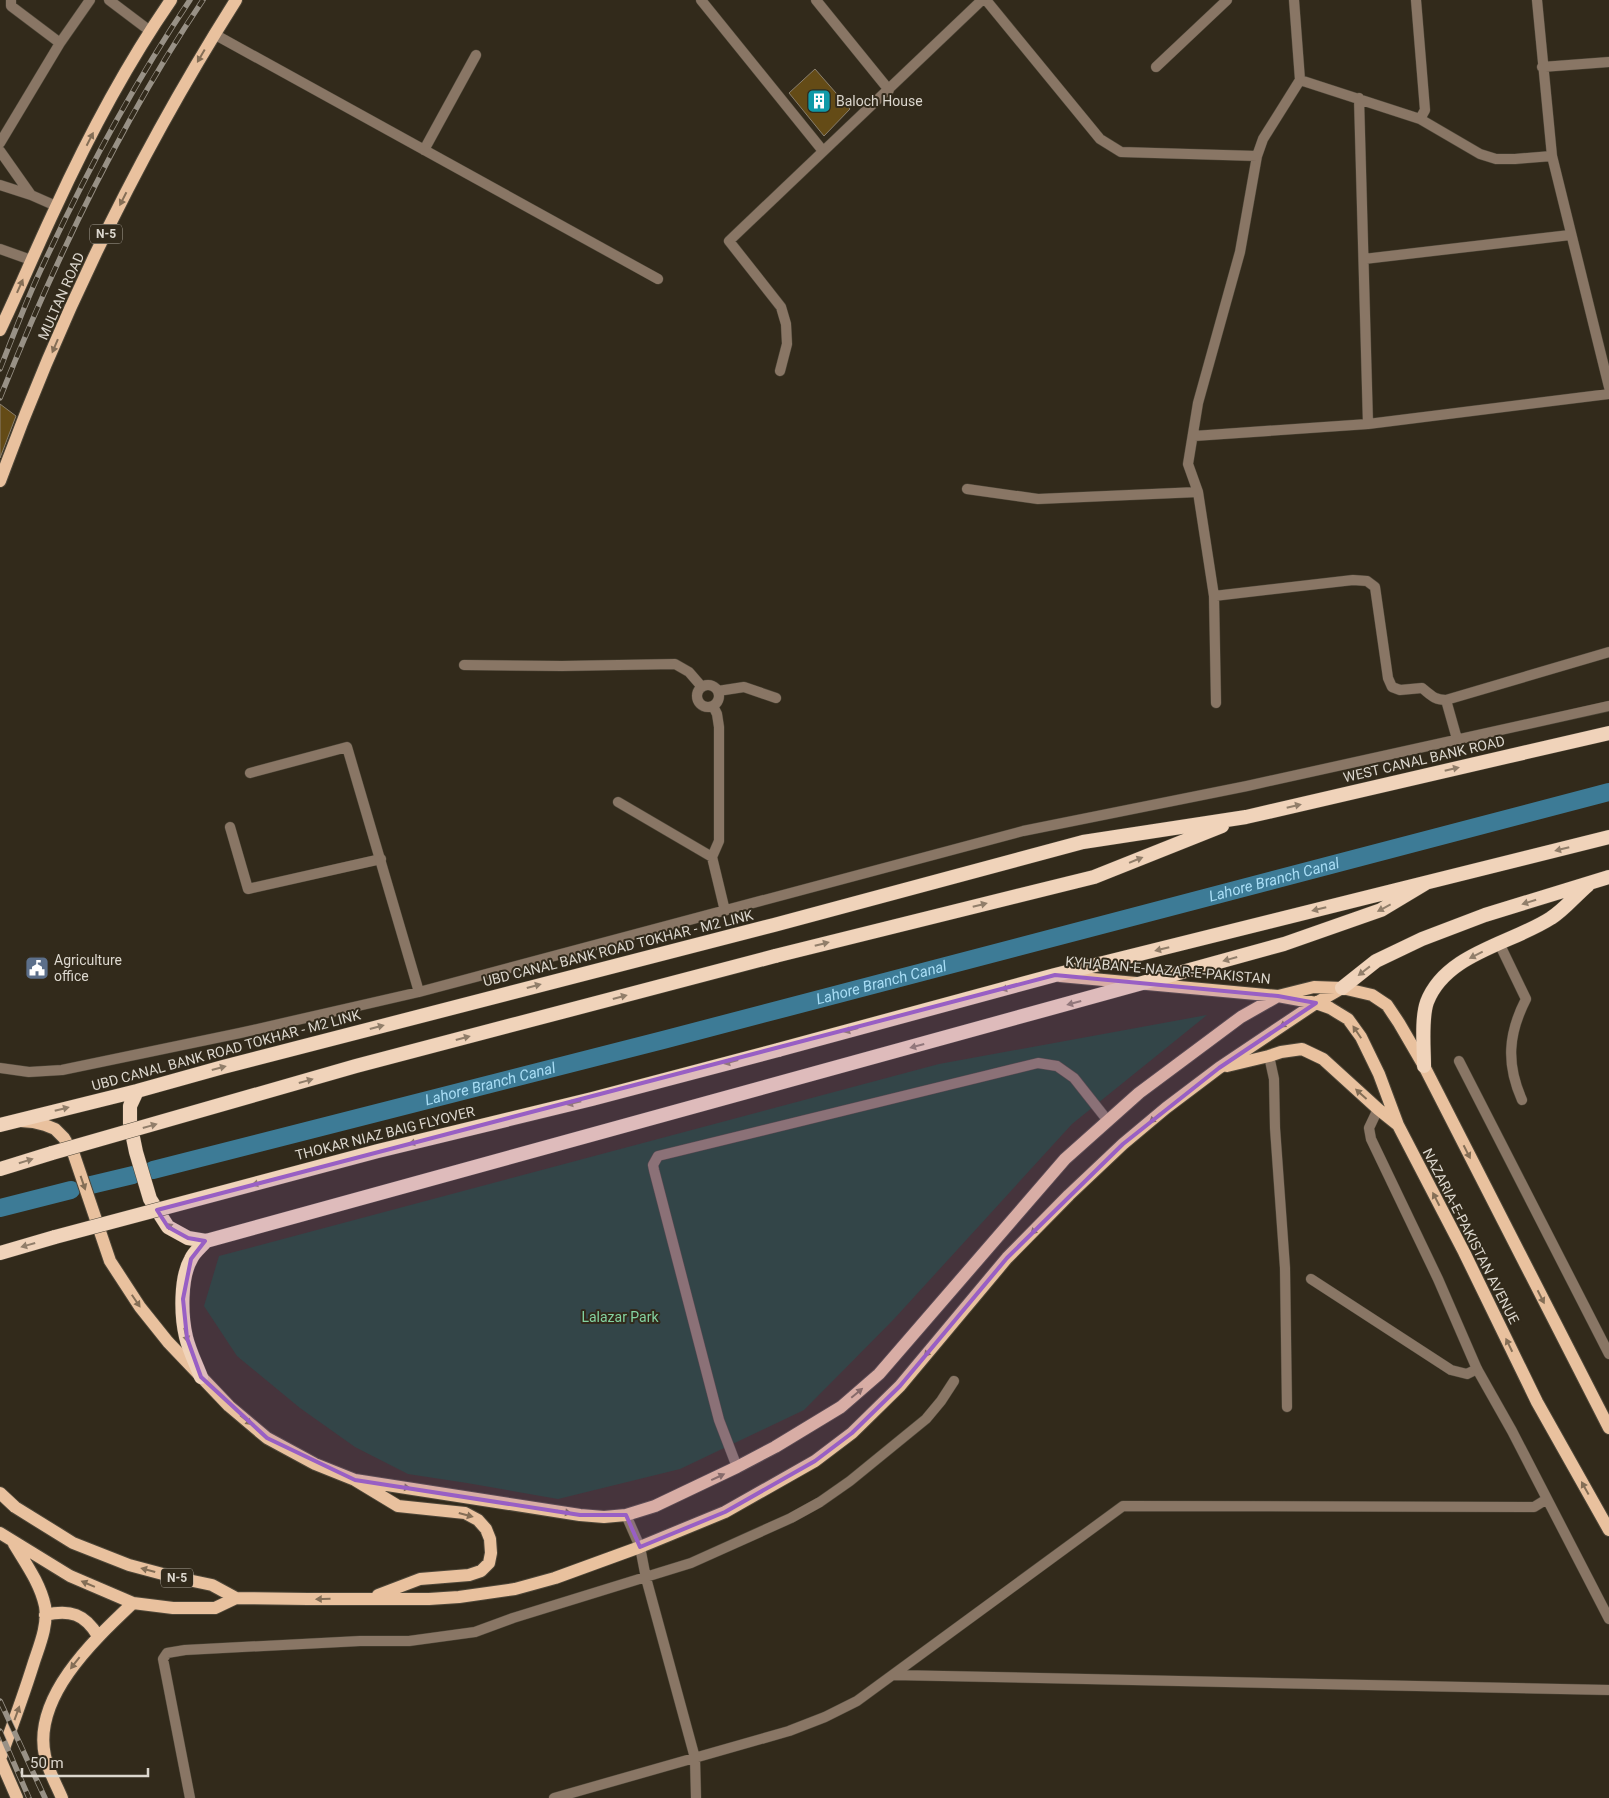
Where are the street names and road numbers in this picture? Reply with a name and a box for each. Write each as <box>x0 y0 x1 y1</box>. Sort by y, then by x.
road number: N-5 <box>90 224 122 243</box>
street label: MULTAN ROAD <box>35 250 87 342</box>
street label: WEST CANAL BANK ROAD <box>1342 733 1506 785</box>
street label: UBD CANAL BANK ROAD TOKHAR - M2 LINK <box>481 907 755 989</box>
street label: KYHABAN-E-NAZAR-E-PAKISTAN <box>1065 953 1271 987</box>
street label: UBD CANAL BANK ROAD TOKHAR - M2 LINK <box>90 1006 362 1094</box>
street label: THOKAR NIAZ BAIG FLYOVER <box>294 1103 477 1163</box>
street label: NAZARIA-E-PAKISTAN AVENUE <box>1420 1145 1522 1327</box>
road number: N-5 <box>161 1569 193 1588</box>

